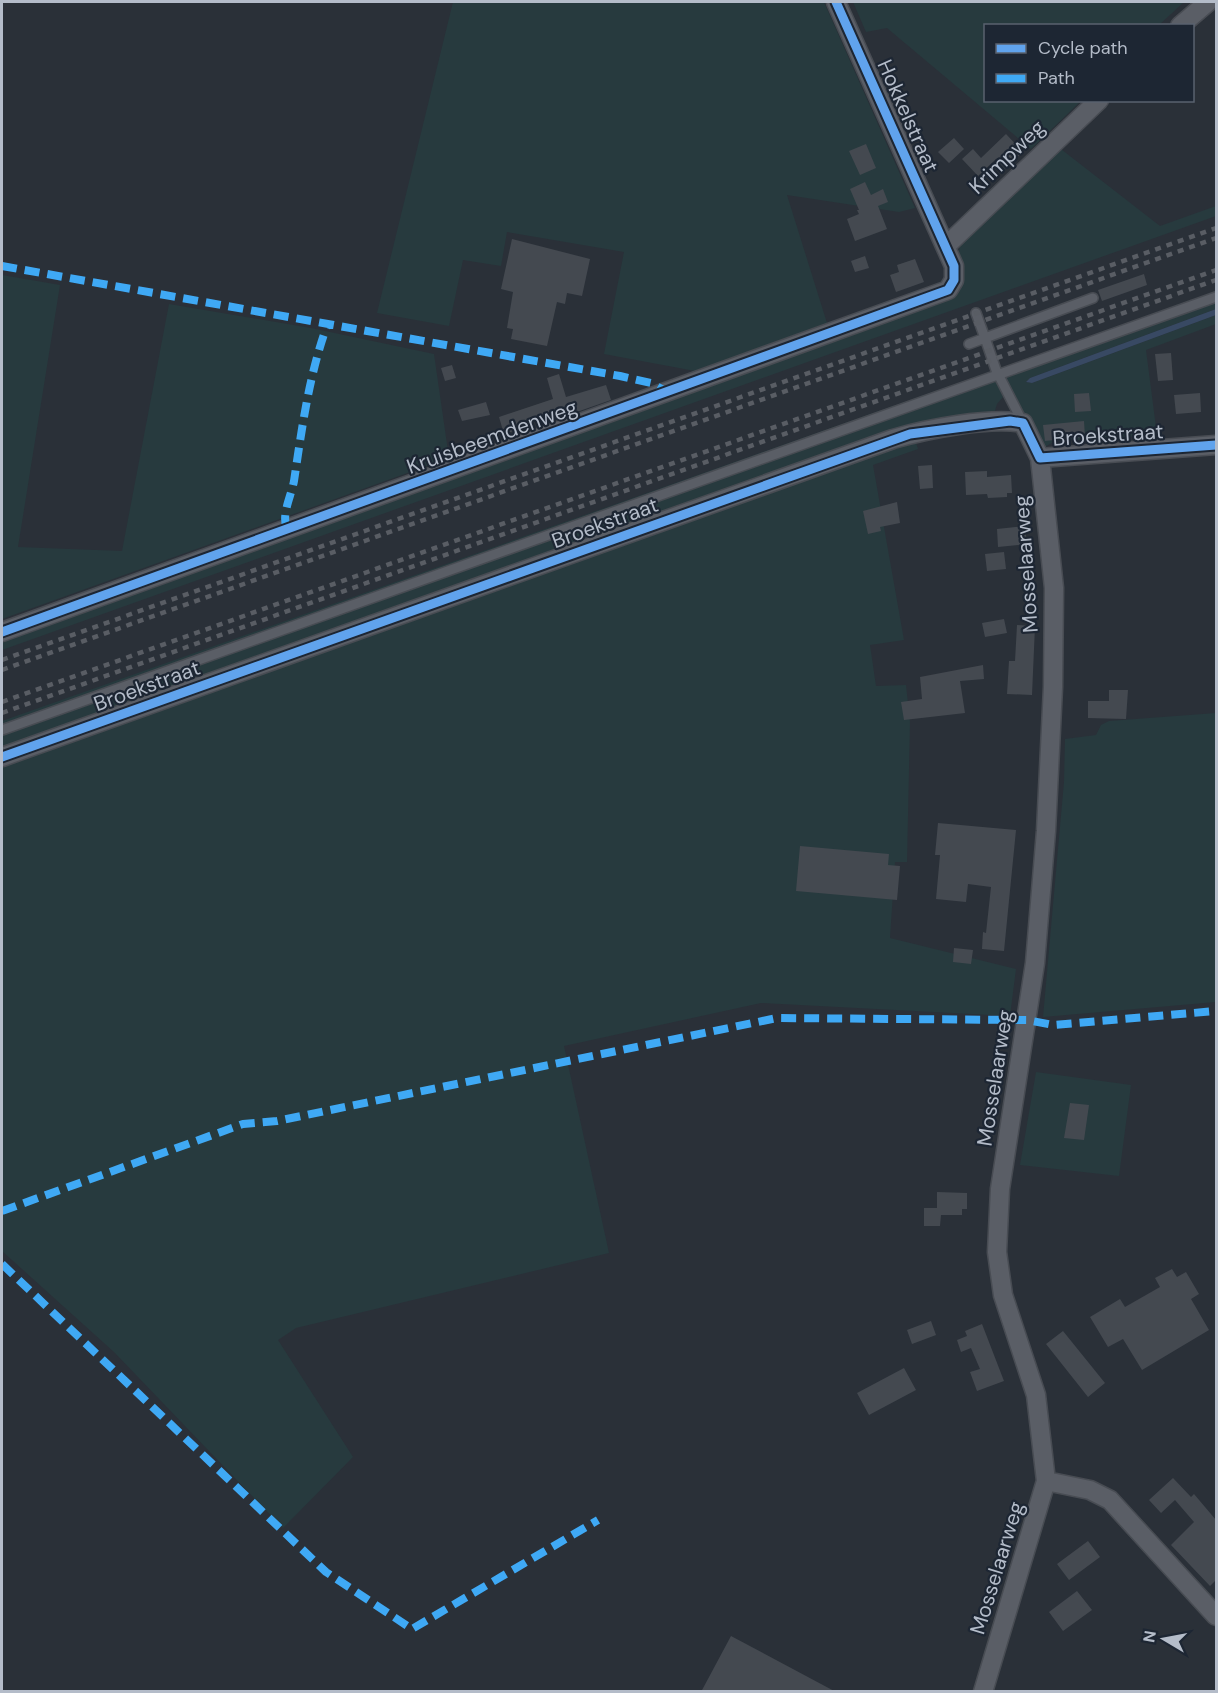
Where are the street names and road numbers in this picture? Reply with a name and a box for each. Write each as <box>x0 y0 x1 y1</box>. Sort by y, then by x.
street label: Hokkelstraat <box>871 55 945 177</box>
street label: Krimpweg <box>963 113 1051 200</box>
street label: Kruisbeemdenweg <box>403 393 581 481</box>
street label: Broekstraat <box>1052 417 1164 453</box>
street label: Broekstraat <box>548 491 662 555</box>
street label: Mosselaarweg <box>1007 494 1045 634</box>
street label: Broekstraat <box>90 654 204 718</box>
street label: Mosselaarweg <box>970 1008 1020 1148</box>
street label: Mosselaarweg <box>963 1498 1031 1638</box>

